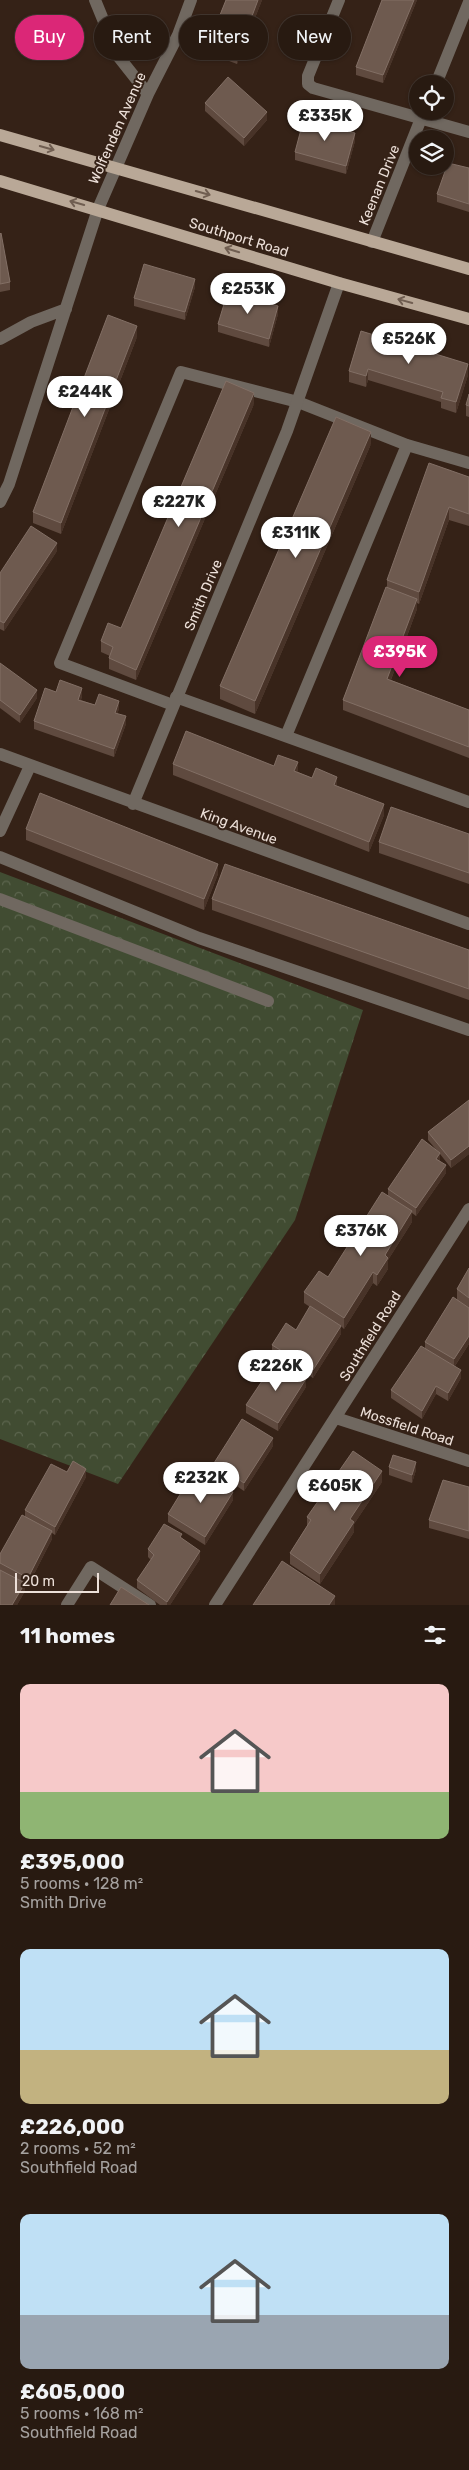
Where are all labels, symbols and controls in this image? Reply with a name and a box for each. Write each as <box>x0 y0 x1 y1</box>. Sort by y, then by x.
chip: Buy <box>15 15 84 60</box>
chip: Rent <box>94 15 169 60</box>
chip: Filters <box>179 15 268 60</box>
chip: New <box>278 15 351 60</box>
street label: Wolfenden Avenue <box>85 69 150 187</box>
map controls <box>409 75 454 175</box>
button: locate <box>409 75 454 120</box>
pin: £335K <box>290 100 360 142</box>
text: £335K <box>298 106 352 125</box>
button: layers <box>409 130 454 175</box>
street label: Keenan Drive <box>356 142 403 228</box>
one-way arrow <box>38 144 54 154</box>
one-way arrow <box>195 189 211 199</box>
one-way arrow <box>69 197 85 207</box>
street label: Southport Road <box>187 214 291 261</box>
one-way arrow <box>225 245 241 255</box>
pin: £253K <box>213 272 283 315</box>
text: £253K <box>221 279 275 298</box>
one-way arrow <box>398 296 414 306</box>
pin: £526K <box>374 322 444 365</box>
text: £526K <box>382 329 436 348</box>
pin: £244K <box>50 376 120 418</box>
text: £244K <box>58 382 112 401</box>
pin: £227K <box>144 486 214 528</box>
text: £227K <box>153 492 205 511</box>
pin: £311K <box>261 516 331 559</box>
text: £311K <box>272 523 320 542</box>
street label: Smith Drive <box>181 557 226 633</box>
pin: £395K <box>365 636 435 678</box>
text: £395K <box>373 642 427 661</box>
street label: King Avenue <box>198 805 280 848</box>
pin: £376K <box>326 1214 396 1257</box>
text: £376K <box>335 1221 387 1240</box>
street label: Southfield Road <box>336 1288 405 1384</box>
pin: £226K <box>241 1350 311 1392</box>
text: £226K <box>249 1356 303 1375</box>
street label: Mossfield Road <box>358 1403 456 1450</box>
pin: £232K <box>166 1462 236 1504</box>
text: £232K <box>174 1468 228 1487</box>
pin: £605K <box>300 1470 370 1512</box>
text: £605K <box>308 1476 362 1495</box>
scale bar <box>15 1570 99 1593</box>
text: 20 m <box>22 1573 55 1590</box>
icon: filters <box>421 1621 449 1649</box>
text: 11 homes <box>20 1623 115 1648</box>
icon: home <box>190 1716 280 1806</box>
text: £395,000 <box>20 1849 124 1874</box>
text: 5 rooms · 128 m² <box>20 1874 143 1893</box>
text: Smith Drive <box>20 1893 106 1912</box>
icon: home <box>190 1981 280 2071</box>
text: £226,000 <box>20 2114 125 2139</box>
text: 2 rooms · 52 m² <box>20 2139 136 2158</box>
text: Southfield Road <box>20 2158 138 2177</box>
icon: home <box>190 2246 280 2336</box>
text: £605,000 <box>20 2379 125 2404</box>
text: 5 rooms · 168 m² <box>20 2404 144 2423</box>
text: Southfield Road <box>20 2423 138 2442</box>

